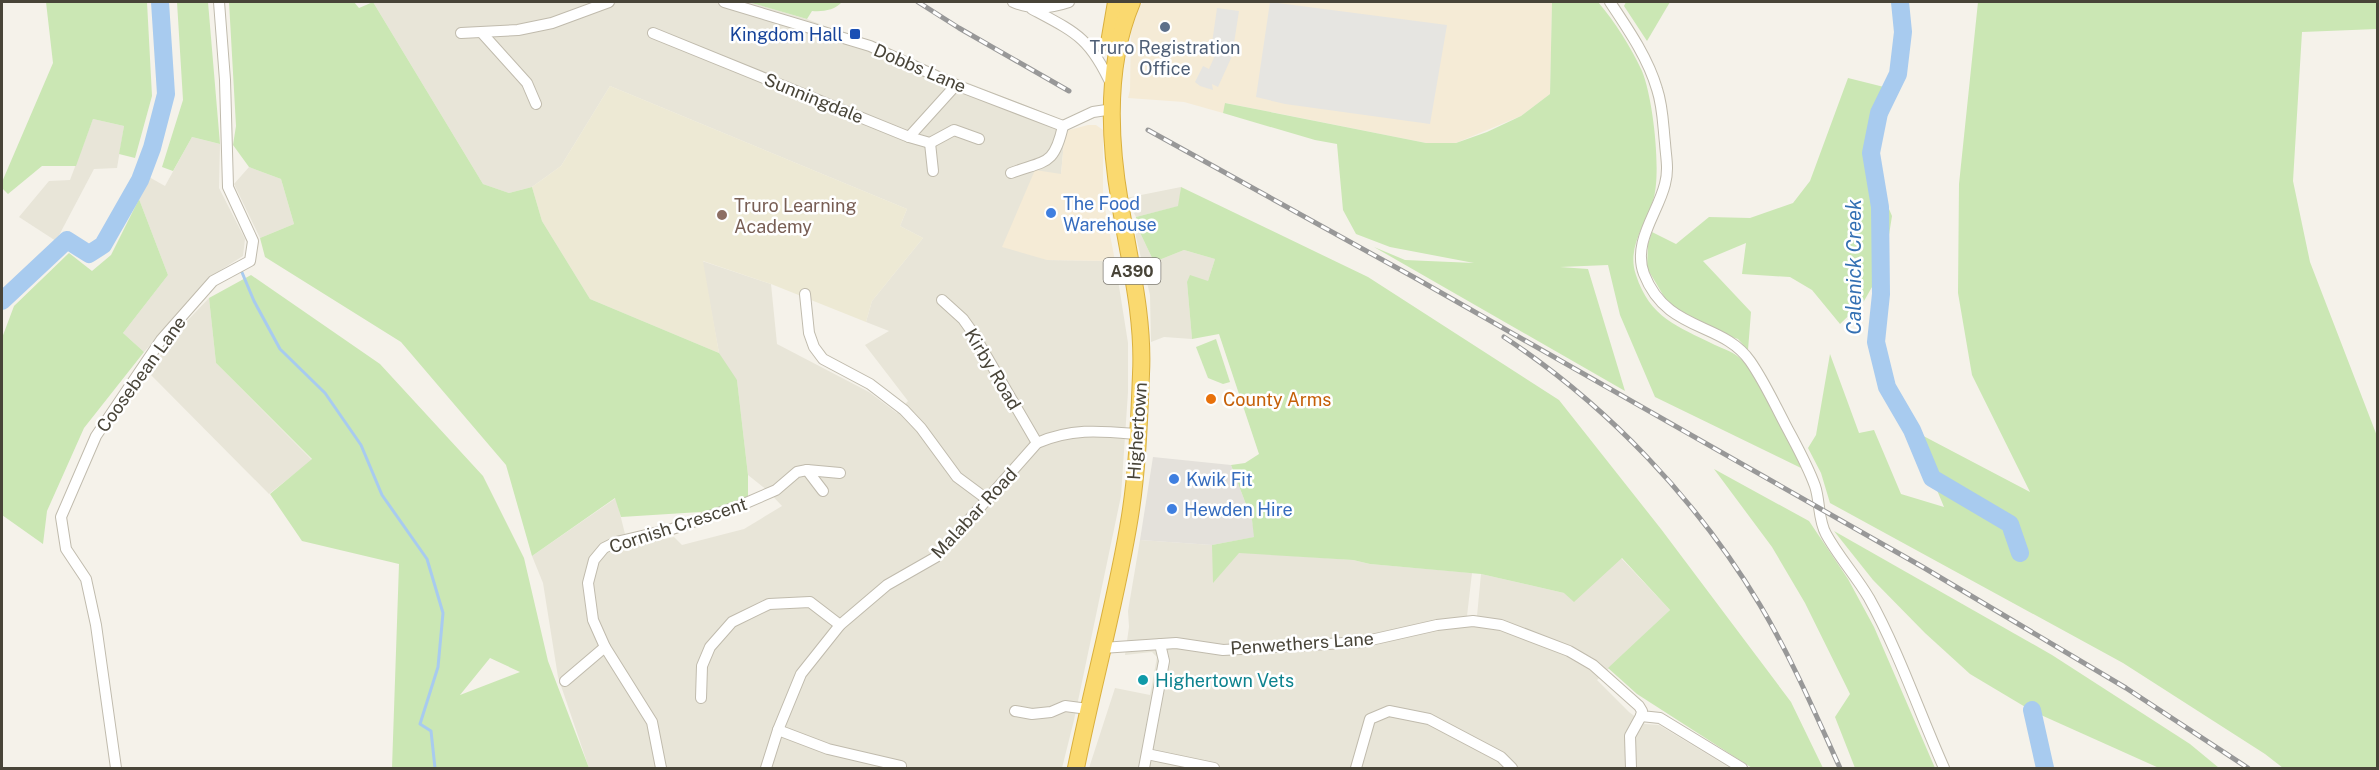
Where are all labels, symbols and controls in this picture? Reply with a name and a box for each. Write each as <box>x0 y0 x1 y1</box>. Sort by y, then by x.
marker: Truro Registration Office <box>1158 20 1172 34</box>
place label: Kingdom Hall <box>730 24 843 45</box>
marker: Kingdom Hall <box>848 27 862 41</box>
place label: Truro Registration Office <box>1090 37 1240 79</box>
street label: Dobbs Lane <box>871 39 969 97</box>
street label: Sunningdale <box>761 69 867 127</box>
place label: The Food Warehouse <box>1063 193 1157 235</box>
place label: Truro Learning Academy <box>734 195 857 237</box>
water label: Calenick Creek <box>1842 199 1866 335</box>
marker: The Food Warehouse <box>1044 206 1058 220</box>
marker: Truro Learning Academy <box>715 208 729 222</box>
road number: A390 <box>1104 258 1160 284</box>
street label: Coosebean Lane <box>92 312 190 436</box>
street label: Kirby Road <box>961 325 1025 413</box>
street label: Highertown <box>1123 381 1151 481</box>
place label: County Arms <box>1223 389 1331 410</box>
marker: County Arms <box>1204 392 1218 406</box>
street label: Malabar Road <box>927 464 1021 562</box>
place label: Kwik Fit <box>1186 469 1253 490</box>
marker: Kwik Fit <box>1167 472 1181 486</box>
street label: Cornish Crescent <box>606 493 750 557</box>
place label: Hewden Hire <box>1184 499 1293 520</box>
marker: Hewden Hire <box>1165 502 1179 516</box>
street label: Penwethers Lane <box>1230 628 1374 658</box>
place label: Highertown Vets <box>1155 670 1294 691</box>
marker: Highertown Vets <box>1136 673 1150 687</box>

